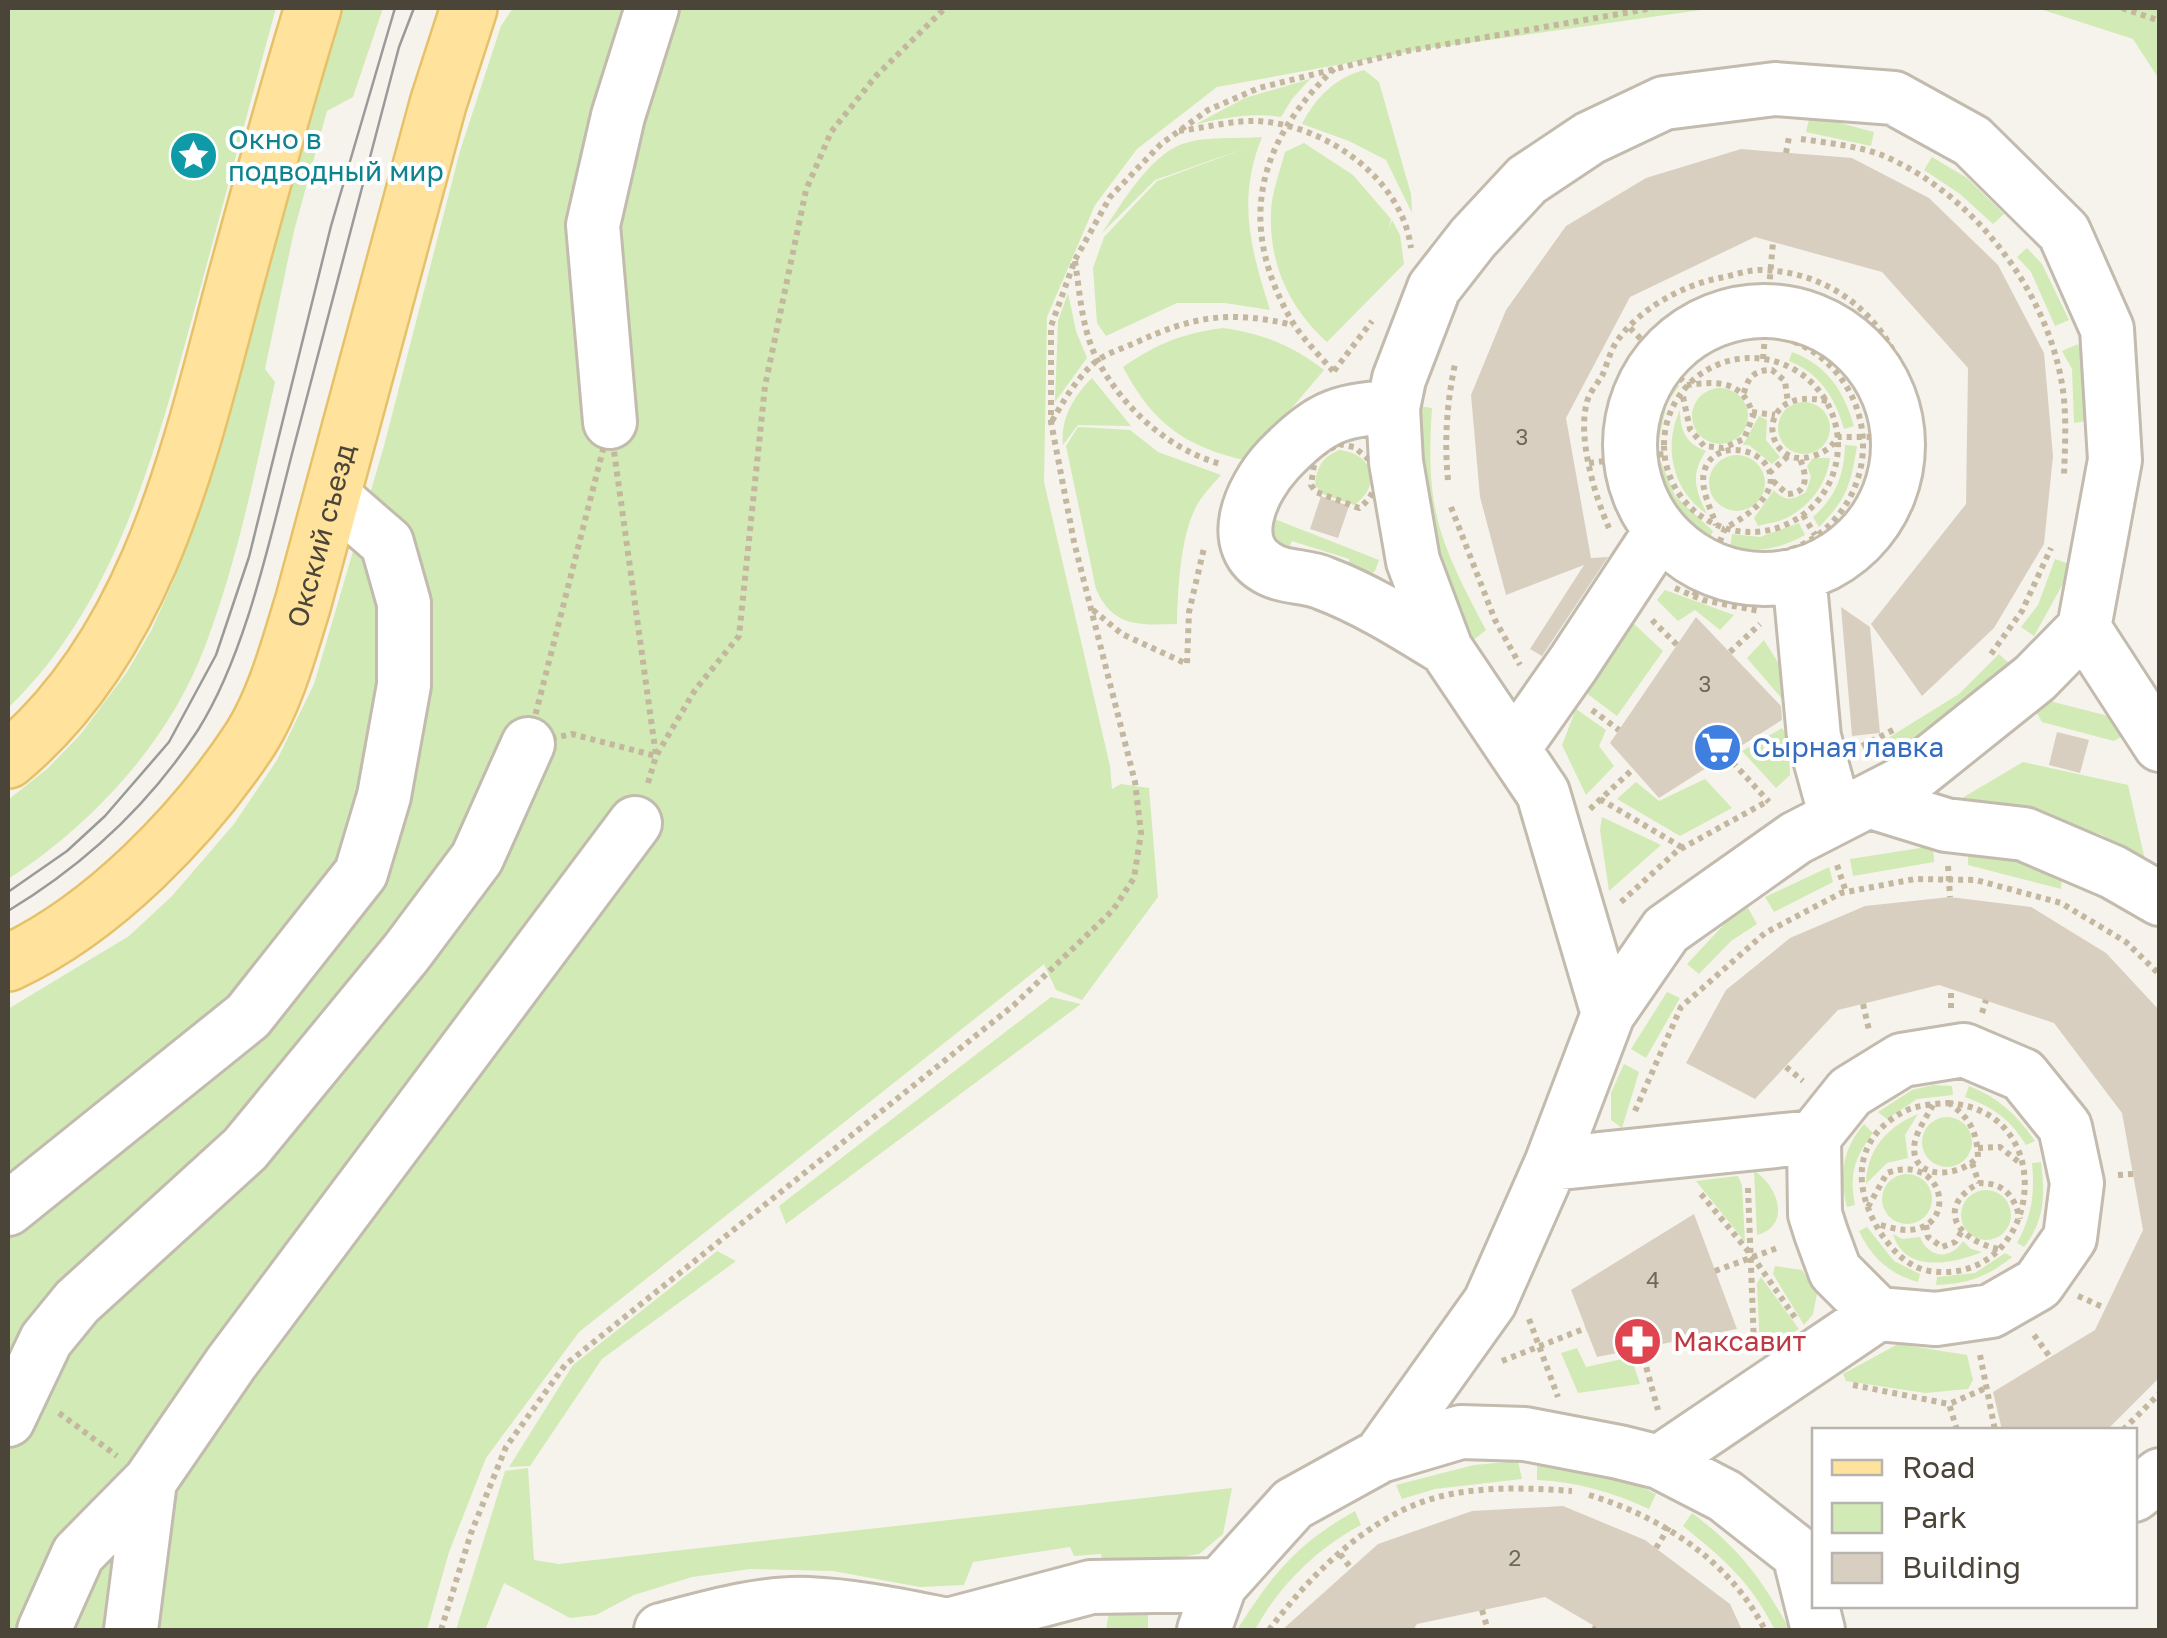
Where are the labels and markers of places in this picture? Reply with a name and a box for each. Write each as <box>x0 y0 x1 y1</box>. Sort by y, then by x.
place label: Окно в подводный мир <box>228 122 444 187</box>
place icon: Окно в подводный мир <box>167 129 219 181</box>
supermarket icon: Сырная лавка <box>1691 721 1743 773</box>
place label: Сырная лавка <box>1752 730 1944 763</box>
pharmacy icon: Максавит <box>1612 1315 1664 1367</box>
place label: Максавит <box>1673 1324 1806 1357</box>

